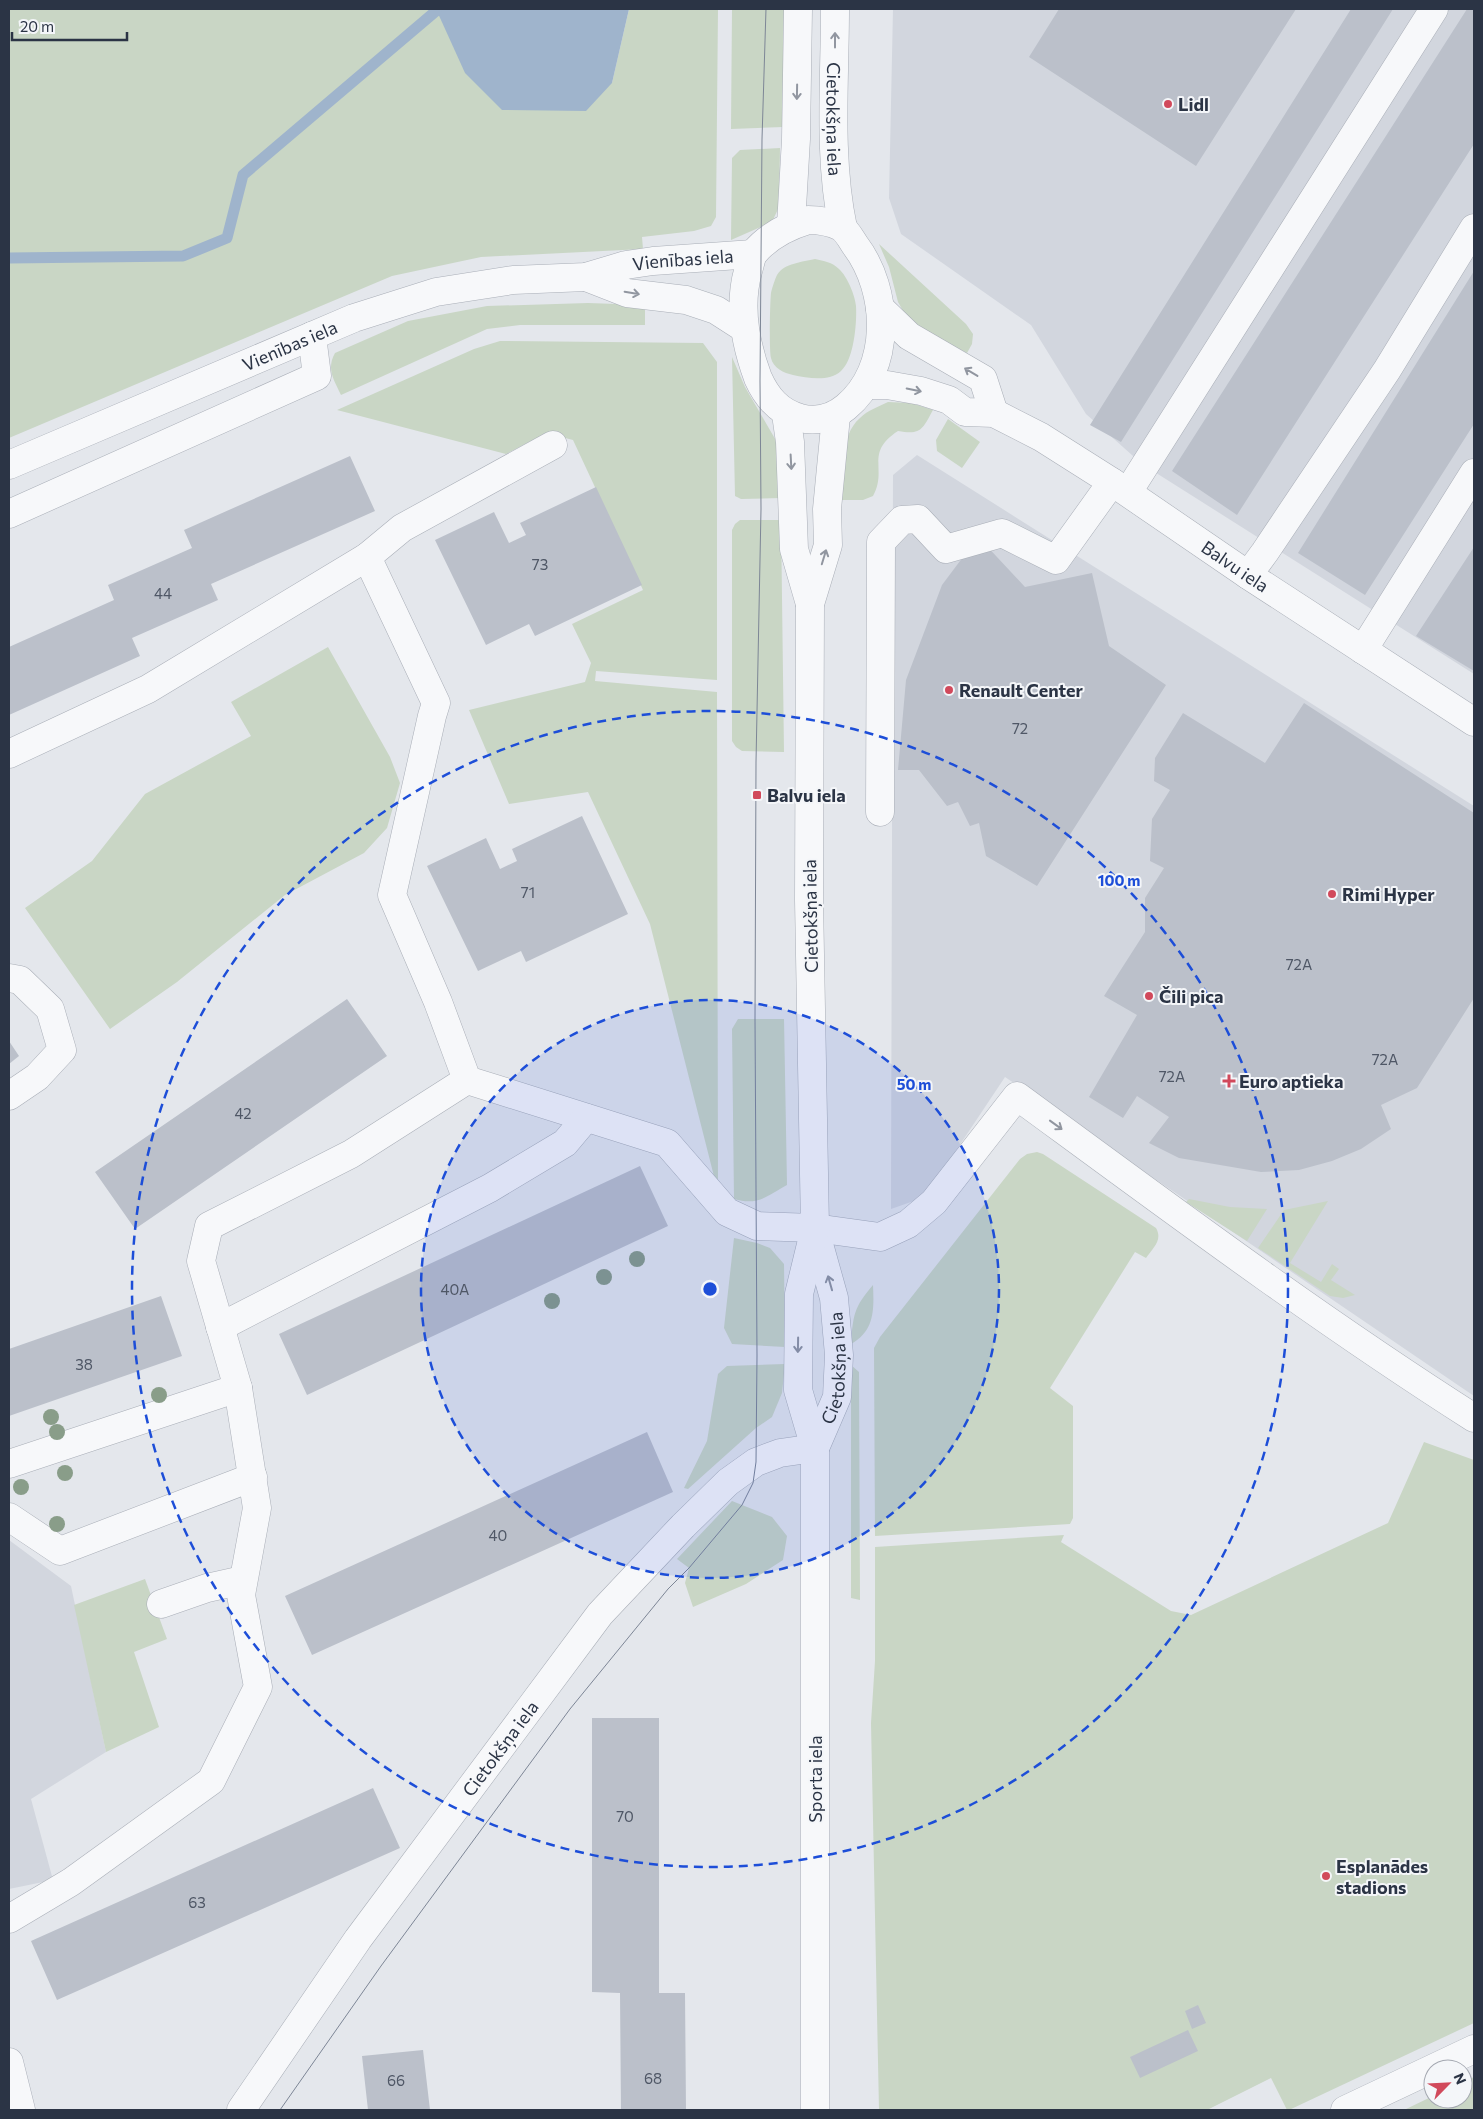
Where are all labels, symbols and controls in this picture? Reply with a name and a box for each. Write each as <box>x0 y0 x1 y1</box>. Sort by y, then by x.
scale bar <box>12 10 128 42</box>
text: 20 m <box>20 17 54 35</box>
one-way arrow <box>830 32 840 48</box>
street label: Cietokšņa iela <box>821 62 847 177</box>
one-way arrow <box>792 84 801 100</box>
place label: Lidl <box>1178 93 1209 115</box>
marker: Lidl <box>1162 98 1174 110</box>
street label: Vienības iela <box>631 244 734 275</box>
one-way arrow <box>623 288 639 298</box>
street label: Vienības iela <box>239 315 341 375</box>
one-way arrow <box>965 367 979 377</box>
one-way arrow <box>906 386 922 395</box>
one-way arrow <box>786 454 795 470</box>
street label: Balvu iela <box>1197 536 1273 597</box>
one-way arrow <box>820 549 830 565</box>
house number: 73 <box>532 555 548 573</box>
house number: 44 <box>154 584 172 602</box>
place label: Renault Center <box>959 679 1084 701</box>
marker: Renault Center <box>943 684 955 696</box>
house number: 72 <box>1012 719 1028 737</box>
place label: Balvu iela <box>767 784 846 806</box>
marker: Balvu iela <box>751 789 763 801</box>
street label: Cietokšņa iela <box>798 859 823 973</box>
text: 100 m <box>1098 871 1140 889</box>
house number: 71 <box>521 883 535 901</box>
place label: Rimi Hyper <box>1342 883 1435 905</box>
marker: Rimi Hyper <box>1326 888 1338 900</box>
house number: 72A <box>1286 955 1312 973</box>
place label: Čili pica <box>1159 985 1224 1007</box>
marker: Čili pica <box>1143 990 1155 1002</box>
house number: 72A <box>1372 1050 1398 1068</box>
house number: 72A <box>1159 1067 1185 1085</box>
place label: Euro aptieka <box>1239 1070 1343 1092</box>
text: 50 m <box>897 1075 931 1093</box>
marker: Euro aptieka <box>1223 1075 1235 1087</box>
house number: 42 <box>234 1104 252 1122</box>
one-way arrow <box>1049 1119 1062 1130</box>
one-way arrow <box>824 1275 834 1291</box>
house number: 40A <box>441 1280 469 1298</box>
centre of rings <box>701 1280 719 1298</box>
street label: Cietokšņa iela <box>816 1311 851 1427</box>
one-way arrow <box>793 1336 803 1353</box>
house number: 38 <box>75 1355 93 1373</box>
house number: 40 <box>489 1526 507 1544</box>
street label: Cietokšņa iela <box>457 1696 543 1800</box>
street label: Sporta iela <box>804 1735 826 1823</box>
house number: 70 <box>616 1807 634 1825</box>
place label: Esplanādes stadions <box>1336 1855 1428 1898</box>
marker: Esplanādes stadions <box>1320 1870 1332 1882</box>
house number: 63 <box>188 1893 206 1911</box>
north arrow <box>1423 2059 1473 2109</box>
house number: 68 <box>644 2069 662 2087</box>
text: N <box>1450 2070 1470 2087</box>
house number: 66 <box>387 2071 405 2089</box>

